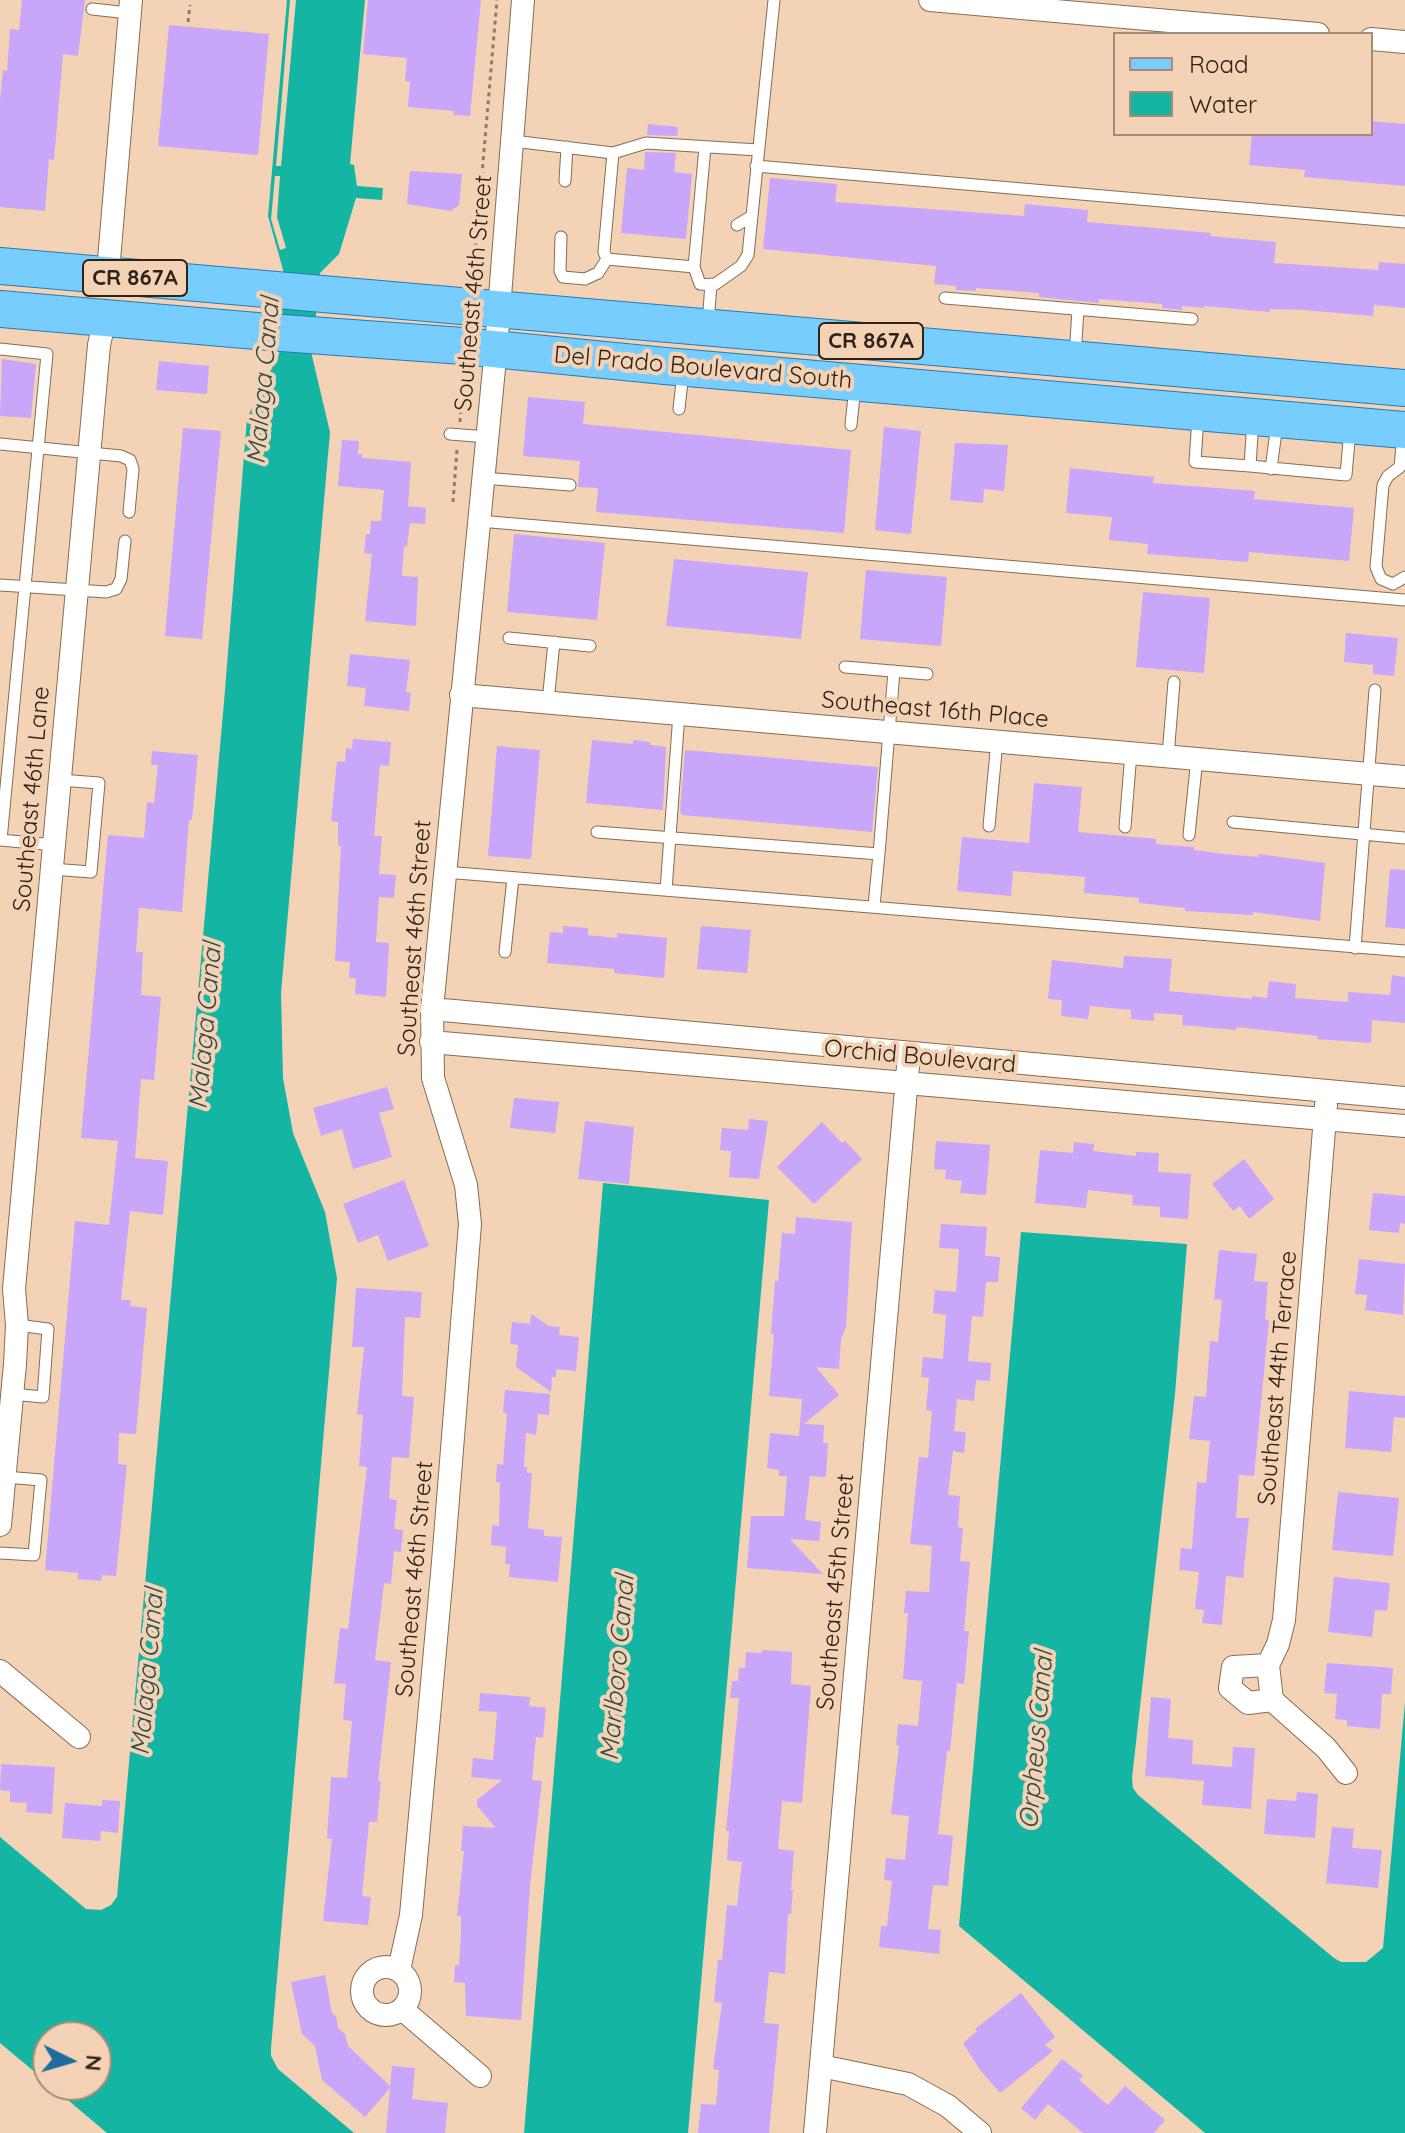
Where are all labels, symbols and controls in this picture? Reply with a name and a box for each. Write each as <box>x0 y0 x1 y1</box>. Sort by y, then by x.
legend <box>1113 32 1373 136</box>
text: Road <box>1189 49 1249 79</box>
text: Water <box>1189 89 1257 119</box>
street label: Southeast 46th Street <box>449 174 499 412</box>
road number: CR 867A <box>83 260 187 296</box>
water label: Malaga Canal <box>241 296 287 466</box>
road number: CR 867A <box>819 323 923 359</box>
street label: Del Prado Boulevard South <box>553 341 853 395</box>
street label: Southeast 46th Lane <box>8 685 56 913</box>
street label: Southeast 16th Place <box>820 686 1050 734</box>
street label: Southeast 46th Street <box>392 819 438 1057</box>
water label: Malaga Canal <box>183 941 229 1111</box>
street label: Orchid Boulevard <box>823 1034 1017 1080</box>
street label: Southeast 44th Terrace <box>1253 1250 1303 1506</box>
street label: Southeast 46th Street <box>390 1460 440 1698</box>
street label: Southeast 45th Street <box>811 1473 861 1711</box>
water label: Marlboro Canal <box>594 1574 642 1762</box>
water label: Malaga Canal <box>125 1587 171 1757</box>
water label: Orpheus Canal <box>1014 1650 1060 1830</box>
north arrow <box>32 2021 112 2101</box>
text: N <box>79 2054 109 2072</box>

